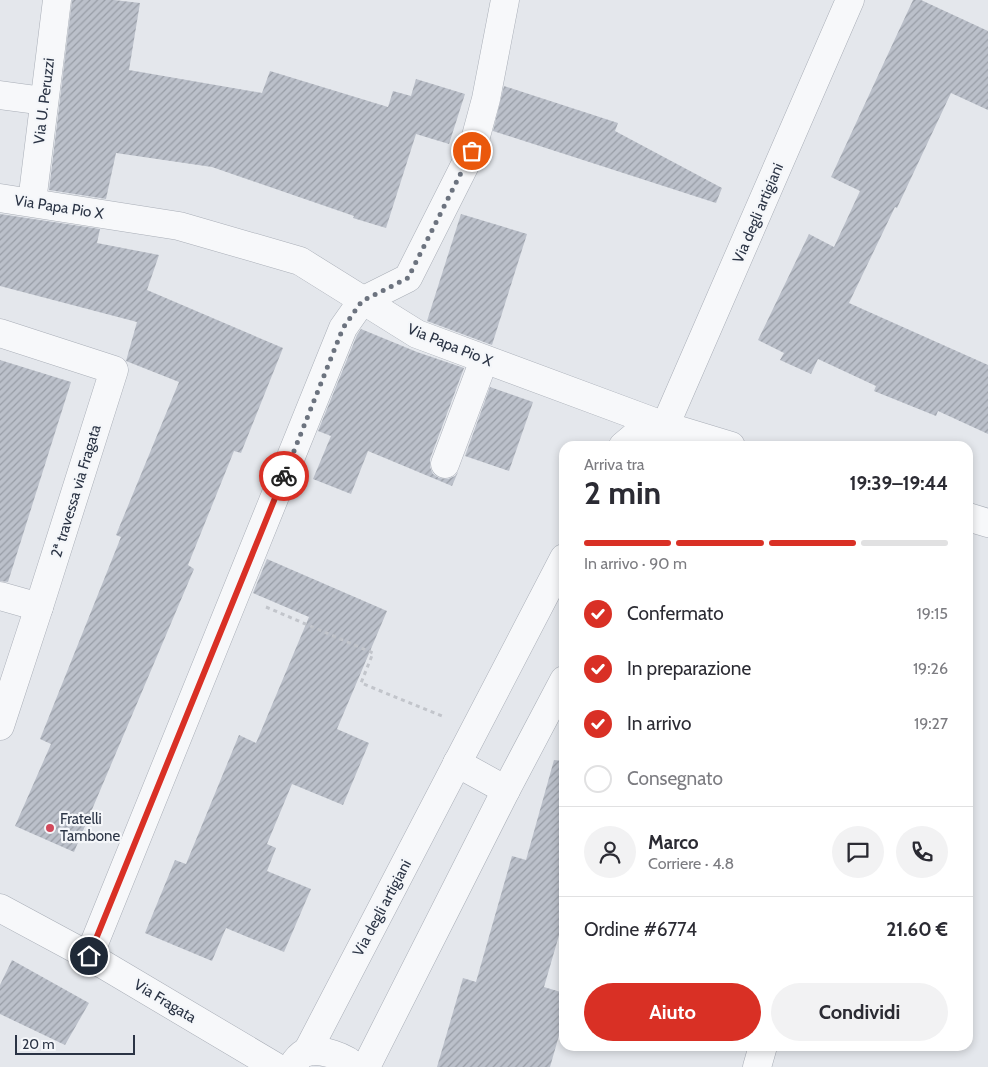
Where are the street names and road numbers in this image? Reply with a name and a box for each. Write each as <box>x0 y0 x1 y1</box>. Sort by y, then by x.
street label: Via U. Peruzzi <box>30 57 58 145</box>
street label: Via degli artigiani <box>729 160 787 266</box>
street label: Via Papa Pio X <box>13 191 105 223</box>
street label: Via Papa Pio X <box>405 320 495 370</box>
street label: 2ª travessa via Fragata <box>47 422 105 560</box>
street label: Via degli artigiani <box>349 857 415 959</box>
street label: Via Fragata <box>131 975 200 1027</box>

